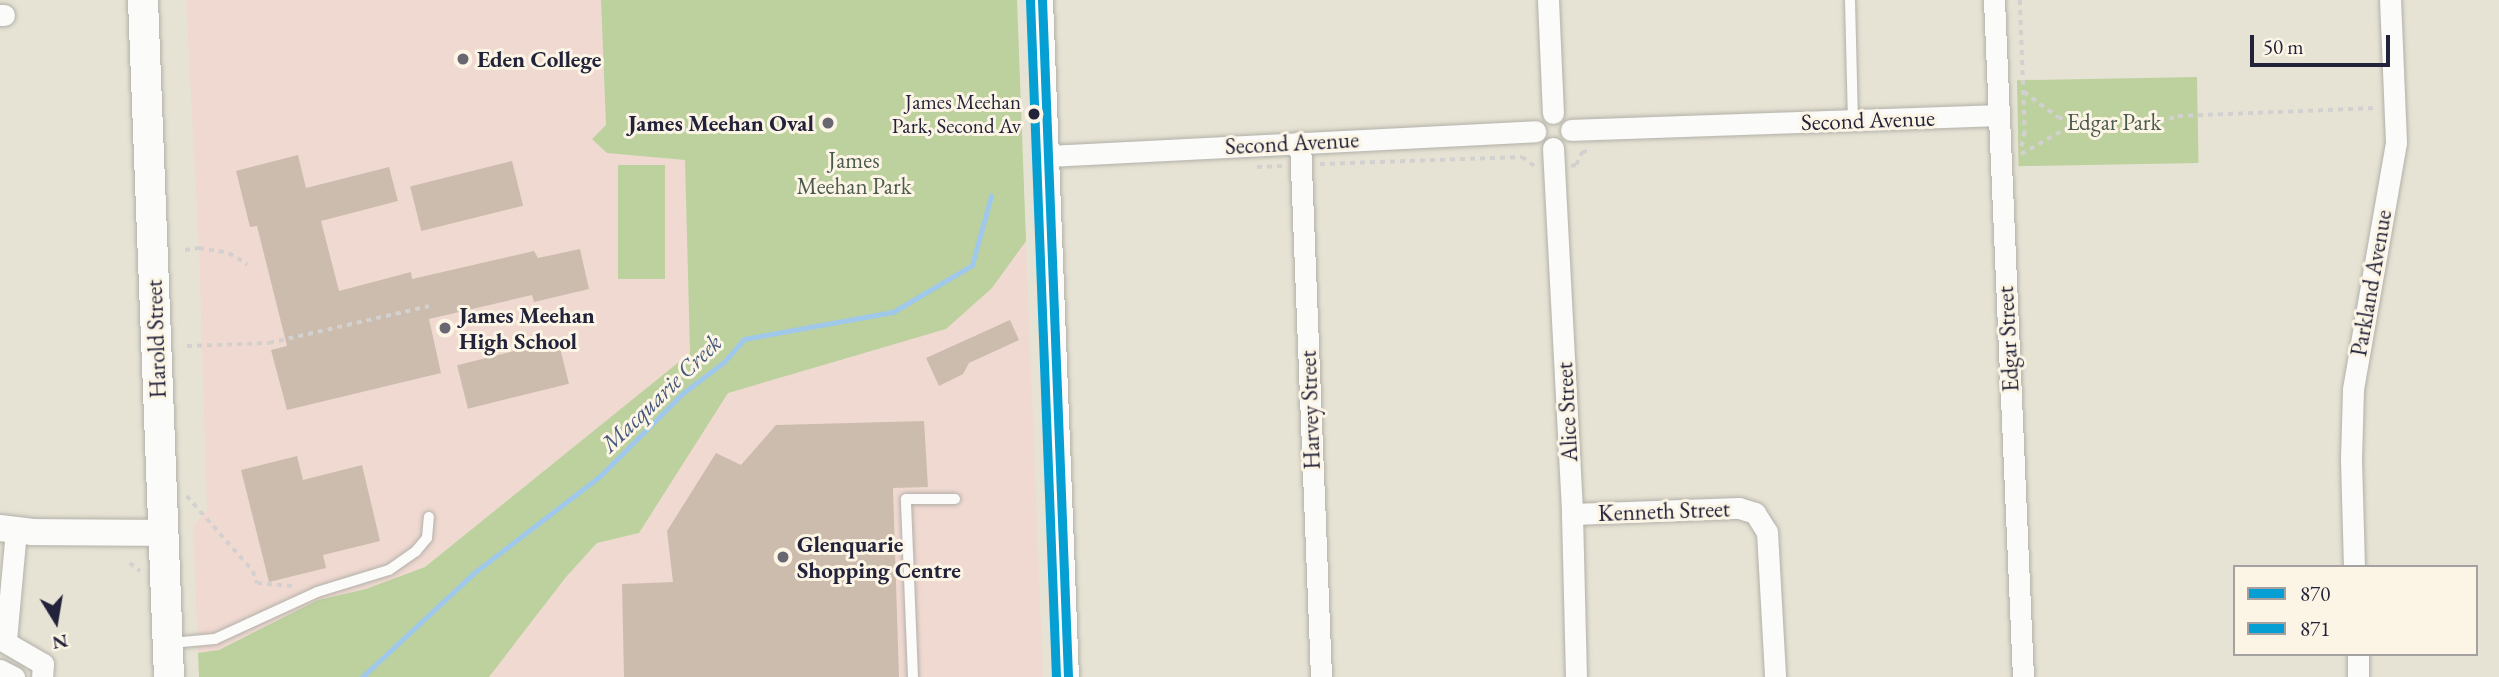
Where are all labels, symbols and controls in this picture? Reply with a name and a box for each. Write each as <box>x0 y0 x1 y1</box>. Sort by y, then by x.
scale bar <box>2254 21 2394 65</box>
text: 50 m <box>2263 33 2304 60</box>
place label: Eden College <box>477 45 601 73</box>
marker: Eden College <box>455 51 471 67</box>
place label: James Meehan Park, Second Av <box>892 89 1021 139</box>
street label: Second Avenue <box>1801 104 1935 136</box>
marker: James Meehan Park, Second Av <box>1027 107 1041 121</box>
park label: Edgar Park <box>2067 108 2161 136</box>
place label: James Meehan Oval <box>628 109 814 137</box>
marker: James Meehan Oval <box>820 115 836 131</box>
street label: Second Avenue <box>1224 126 1360 160</box>
park label: James Meehan Park <box>797 146 911 200</box>
street label: Parkland Avenue <box>2345 208 2397 358</box>
street label: Harold Street <box>140 279 172 399</box>
street label: Edgar Street <box>1991 285 2025 393</box>
place label: James Meehan High School <box>459 301 595 355</box>
marker: James Meehan High School <box>437 320 453 336</box>
water label: Macquarie Creek <box>594 328 728 458</box>
street label: Harvey Street <box>1294 350 1326 470</box>
street label: Alice Street <box>1551 361 1583 463</box>
street label: Kenneth Street <box>1598 495 1730 527</box>
place label: Glenquarie Shopping Centre <box>797 530 961 584</box>
marker: Glenquarie Shopping Centre <box>775 549 791 565</box>
legend <box>2233 565 2478 656</box>
text: 870 <box>2300 580 2330 607</box>
north arrow <box>21 586 91 656</box>
text: 871 <box>2300 615 2330 642</box>
text: N <box>50 628 70 656</box>

